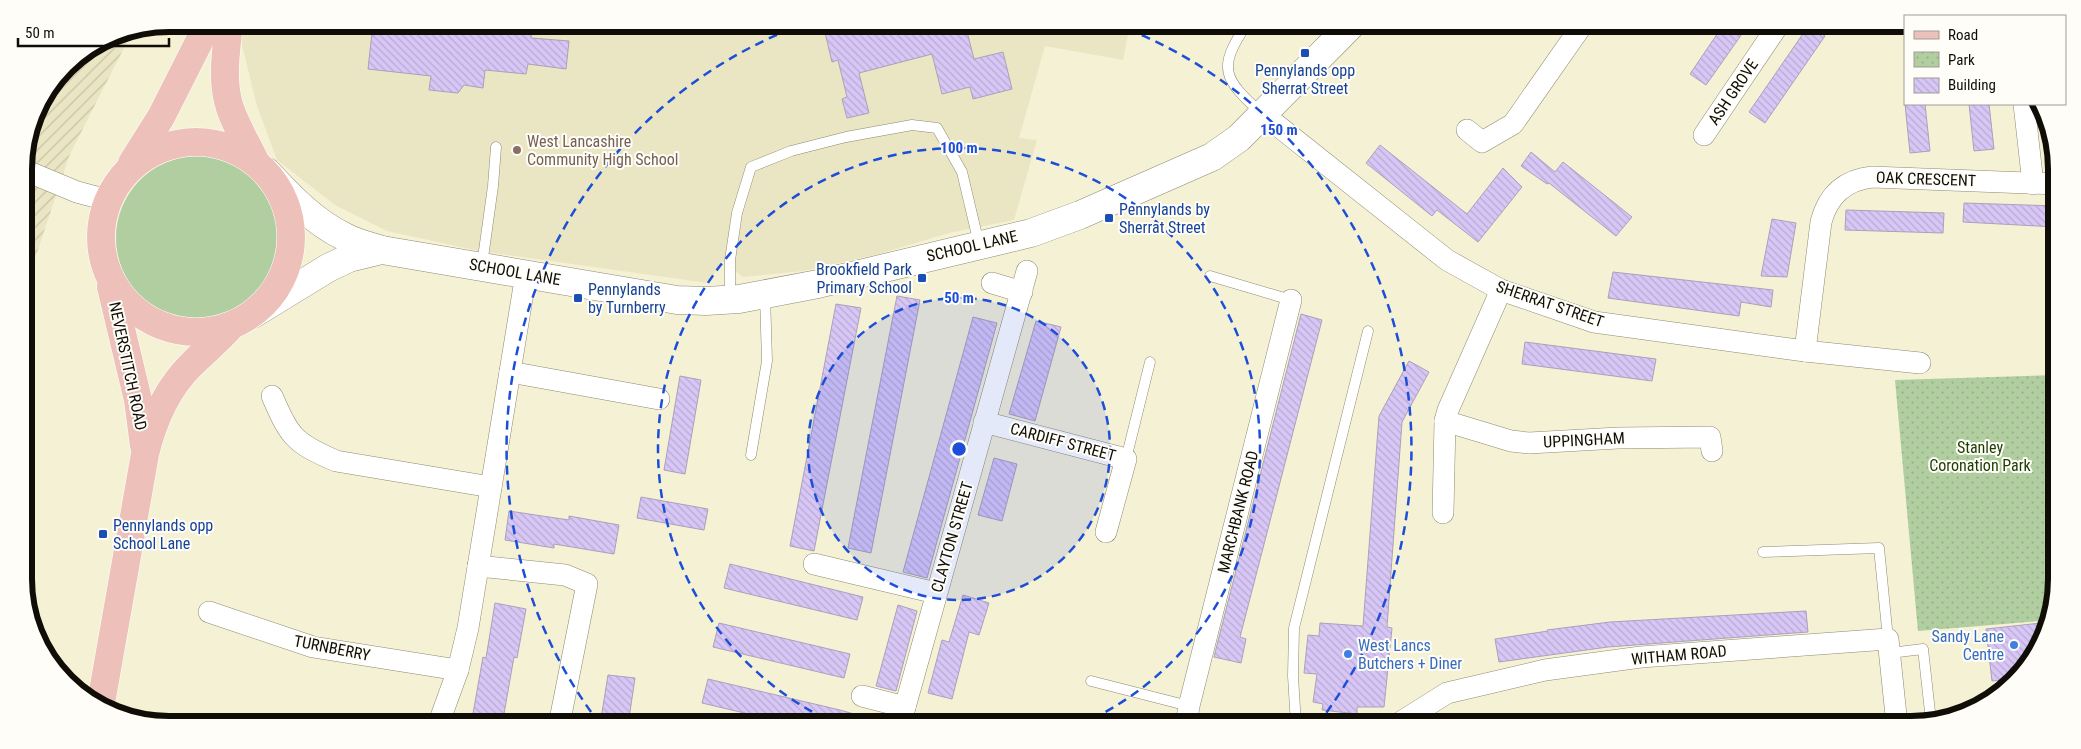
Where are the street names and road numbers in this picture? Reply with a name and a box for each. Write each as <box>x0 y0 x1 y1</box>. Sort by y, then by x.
street label: ASH GROVE <box>1704 55 1762 129</box>
street label: OAK CRESCENT <box>1876 168 1976 190</box>
street label: SCHOOL LANE <box>925 226 1019 266</box>
street label: SCHOOL LANE <box>468 255 562 289</box>
street label: SHERRAT STREET <box>1494 277 1606 331</box>
street label: NEVERSTITCH ROAD <box>105 300 151 432</box>
street label: CARDIFF STREET <box>1008 419 1118 465</box>
street label: UPPINGHAM <box>1543 428 1625 452</box>
street label: MARCHBANK ROAD <box>1214 449 1262 575</box>
street label: CLAYTON STREET <box>927 479 977 595</box>
street label: TURNBERRY <box>292 631 372 665</box>
street label: WITHAM ROAD <box>1631 641 1727 669</box>

